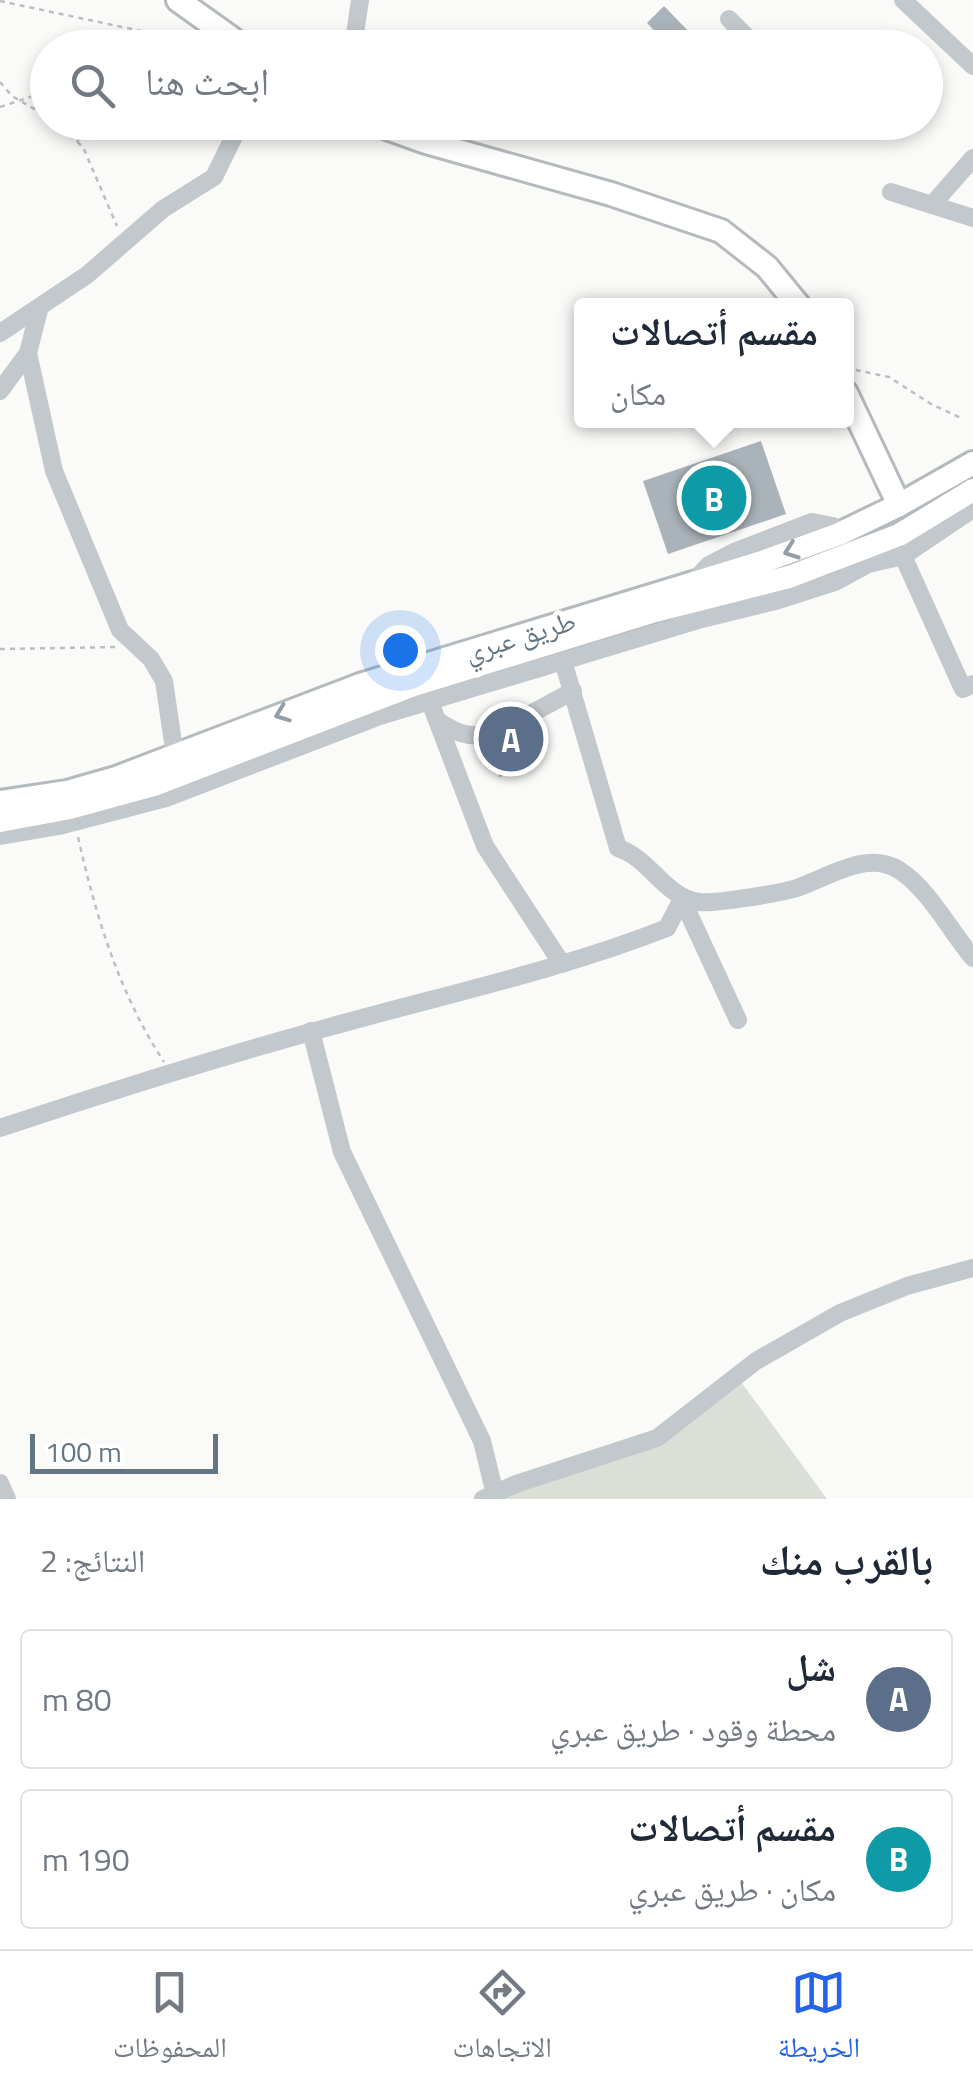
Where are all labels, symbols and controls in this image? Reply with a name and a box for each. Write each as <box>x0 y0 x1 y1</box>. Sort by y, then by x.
search box <box>30 30 943 140</box>
text: ابحث هنا <box>145 52 269 110</box>
icon: search <box>65 58 120 113</box>
popup <box>574 298 854 428</box>
text: مقسم أتصالات <box>610 302 818 360</box>
text: مكان <box>610 369 666 417</box>
pin: B <box>682 460 746 536</box>
one-way arrow <box>784 539 801 560</box>
street label: طريق عبري <box>459 598 581 675</box>
your location <box>375 625 426 676</box>
one-way arrow <box>274 702 292 722</box>
pin: A <box>478 702 544 776</box>
scale bar <box>30 1429 218 1474</box>
text: 100 m <box>45 1430 122 1473</box>
text: بالقرب منك <box>760 1527 933 1591</box>
text: النتائج: 2 <box>40 1536 145 1584</box>
text: شل <box>786 1638 836 1696</box>
text: 80 m <box>42 1675 112 1723</box>
text: A <box>889 1675 908 1723</box>
text: محطة وقود · طريق عبري <box>550 1705 836 1753</box>
text: مقسم أتصالات <box>628 1798 836 1856</box>
text: 190 m <box>42 1835 130 1883</box>
text: B <box>889 1835 908 1883</box>
text: مكان · طريق عبري <box>628 1865 836 1913</box>
tab: المحفوظات <box>113 1965 227 2075</box>
tab: الاتجاهات <box>453 1965 552 2075</box>
tab: الخريطة <box>778 1965 860 2075</box>

